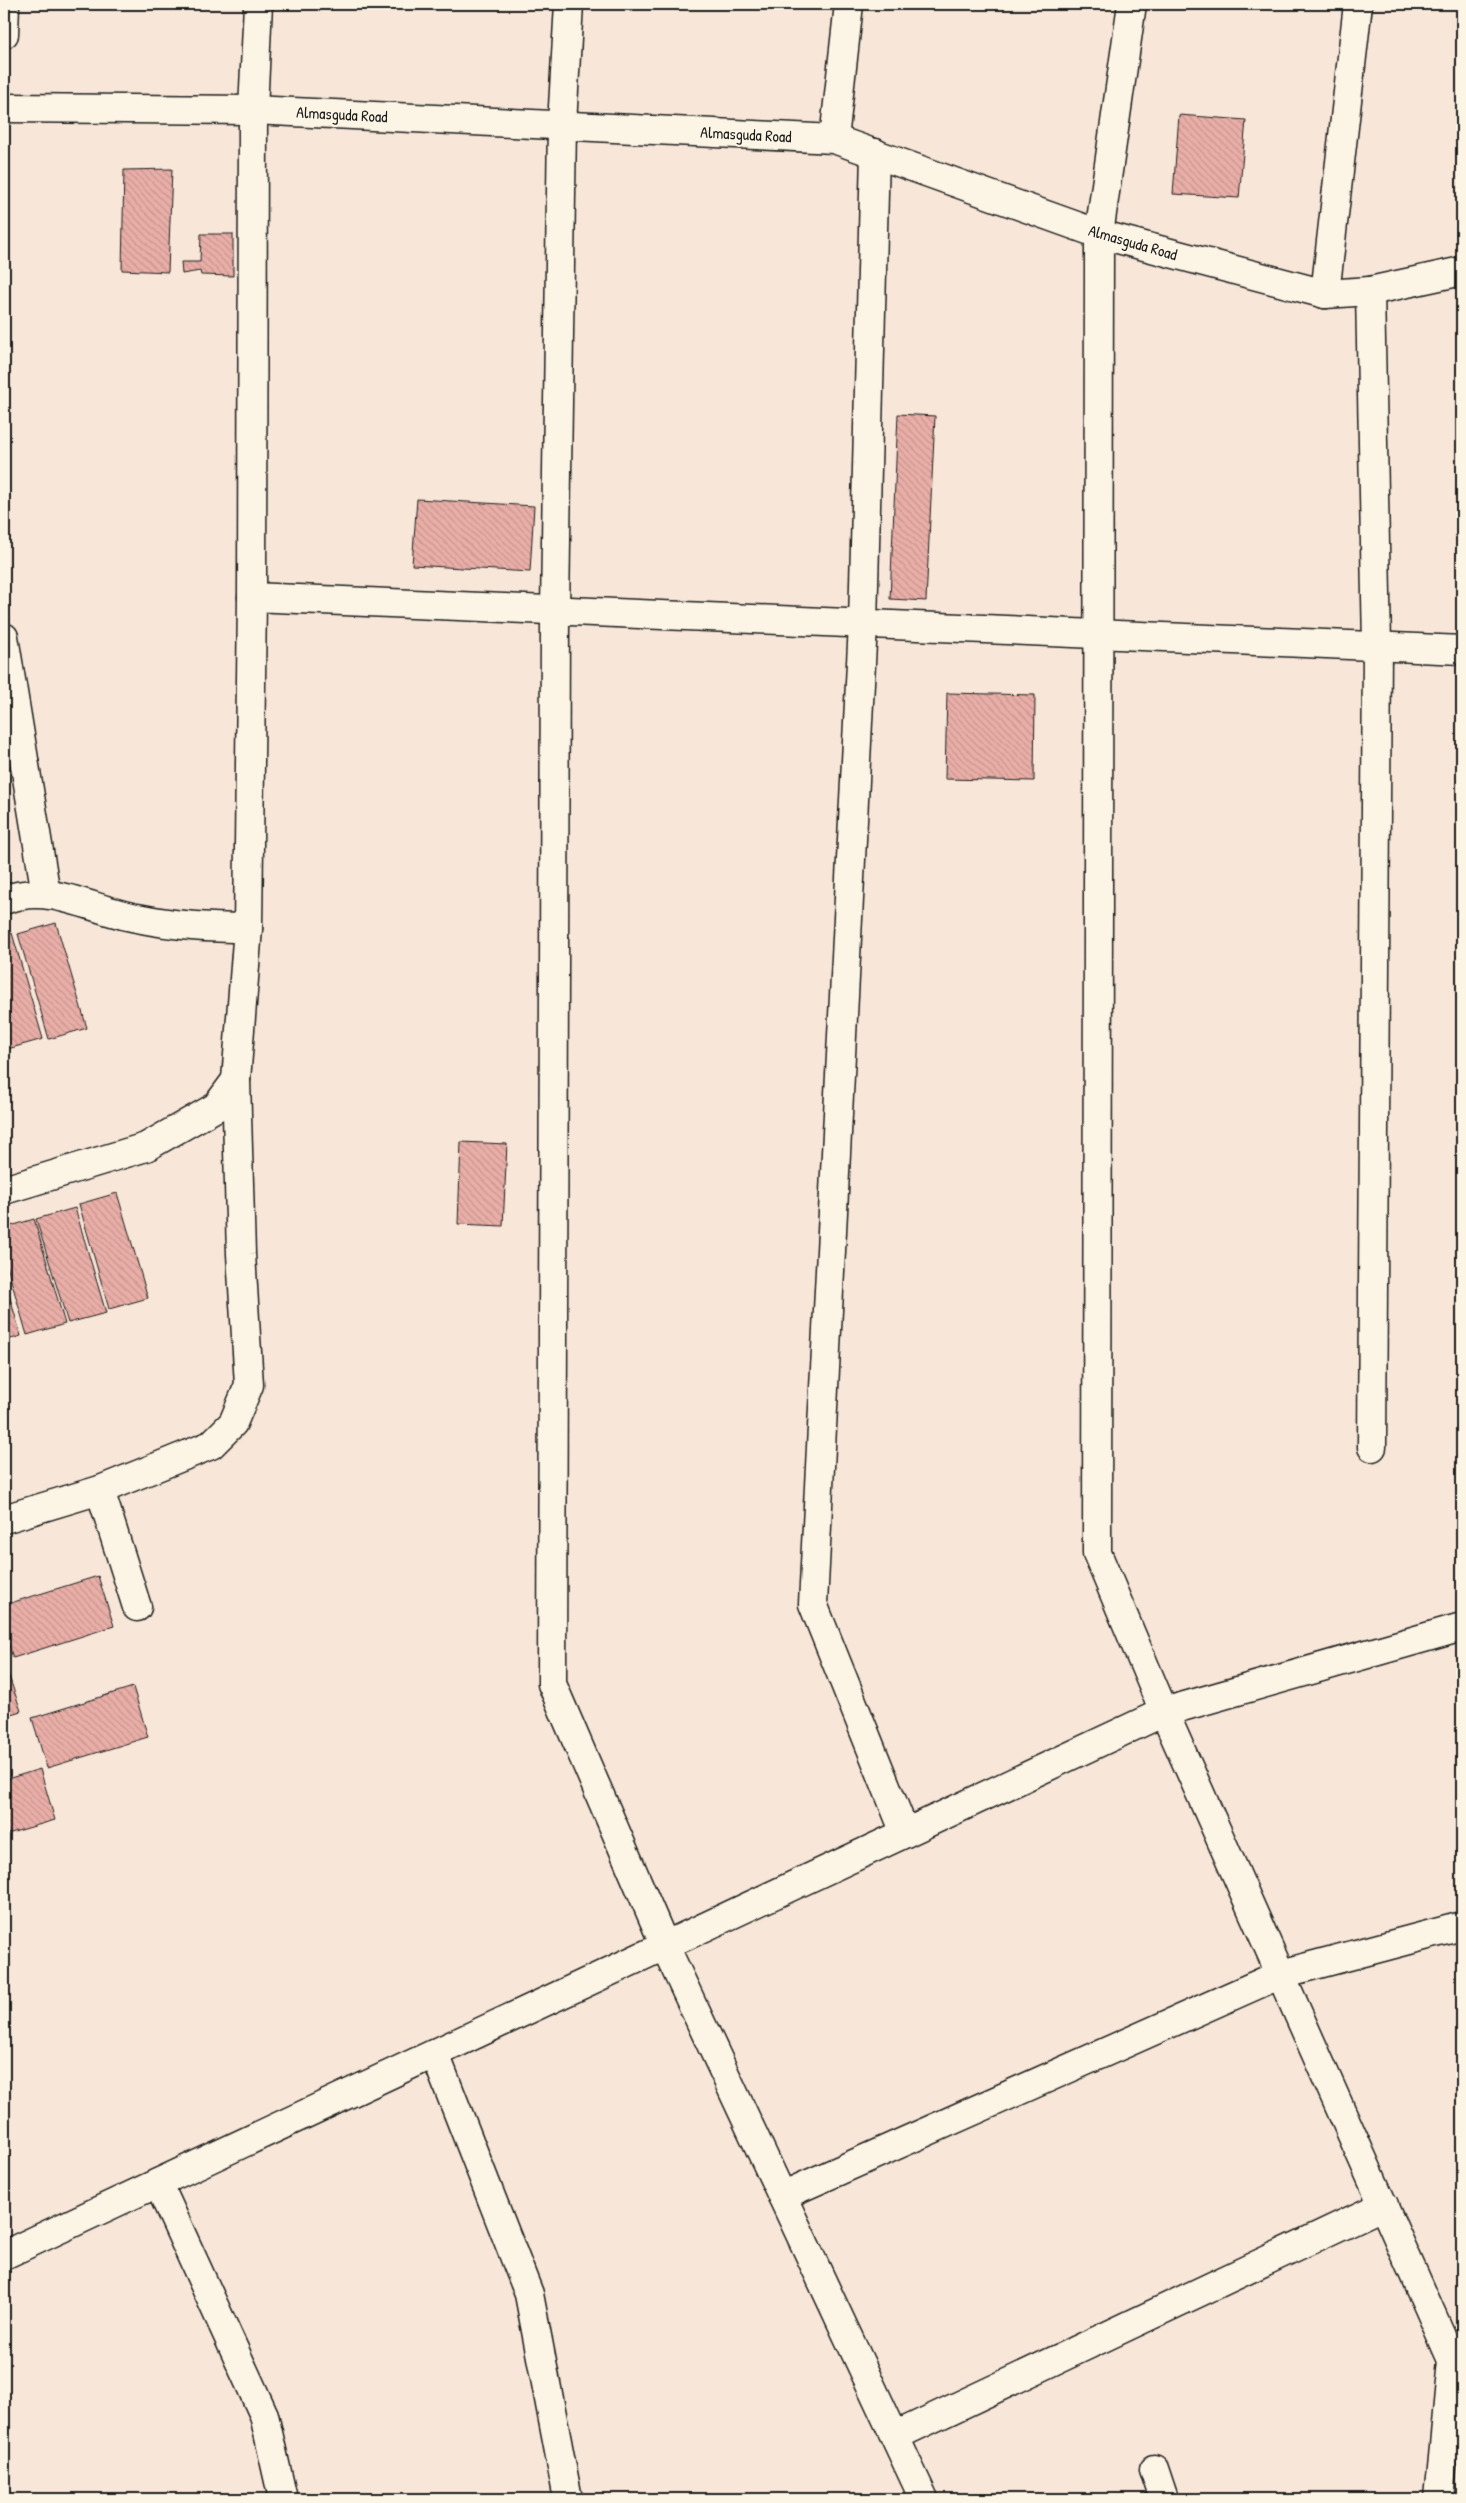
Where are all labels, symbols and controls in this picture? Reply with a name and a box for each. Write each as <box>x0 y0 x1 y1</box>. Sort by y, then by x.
street label: Almasguda Road <box>296 101 388 127</box>
street label: Almasguda Road <box>700 121 792 147</box>
street label: Almasguda Road <box>1086 219 1180 265</box>

